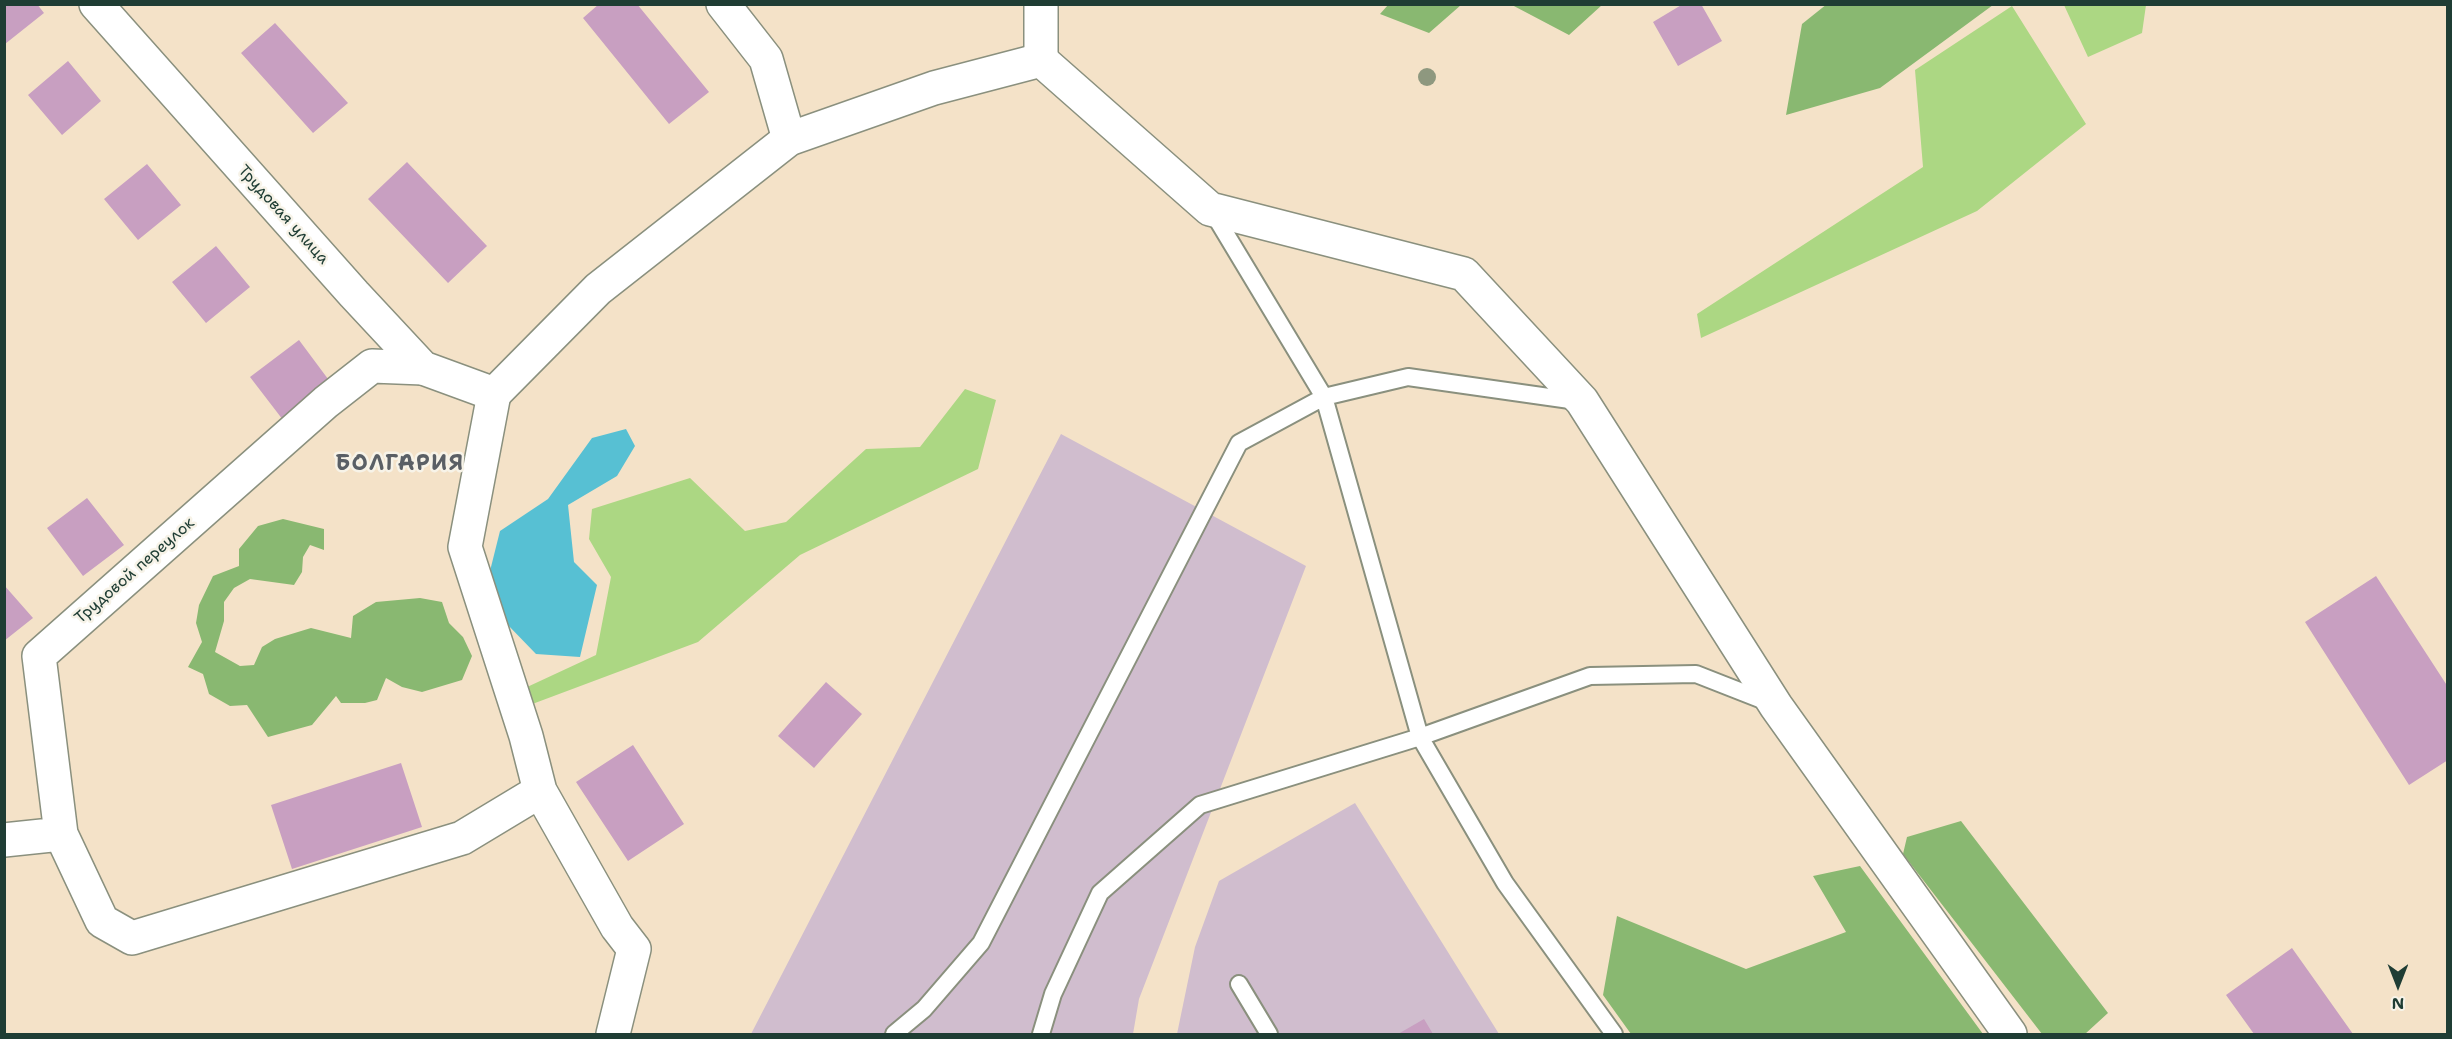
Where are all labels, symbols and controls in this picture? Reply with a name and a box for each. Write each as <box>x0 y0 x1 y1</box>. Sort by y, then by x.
street label: Трудовая улица <box>233 161 333 269</box>
district label: БОЛГАРИЯ <box>335 451 465 477</box>
street label: Трудовой переулок <box>71 514 199 628</box>
north arrow <box>2368 955 2428 1015</box>
text: N <box>2392 993 2404 1014</box>

